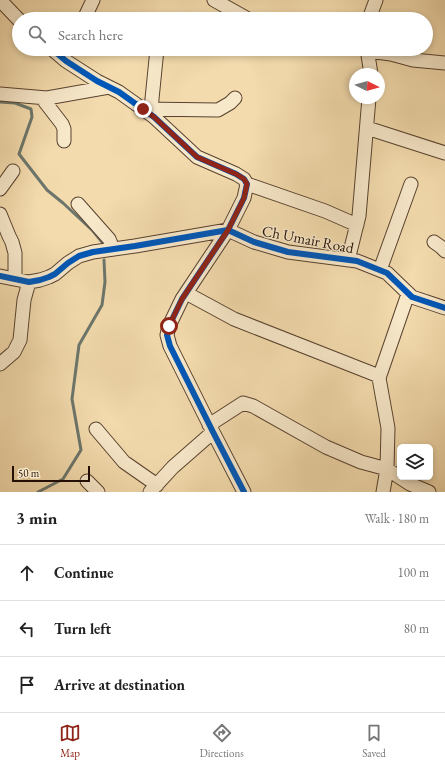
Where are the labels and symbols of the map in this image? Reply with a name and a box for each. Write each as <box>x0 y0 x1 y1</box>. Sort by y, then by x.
north arrow <box>349 68 385 104</box>
route end <box>134 100 152 118</box>
street label: Ch Umair Road <box>260 221 356 257</box>
route start <box>160 317 178 335</box>
scale bar <box>12 464 90 483</box>

